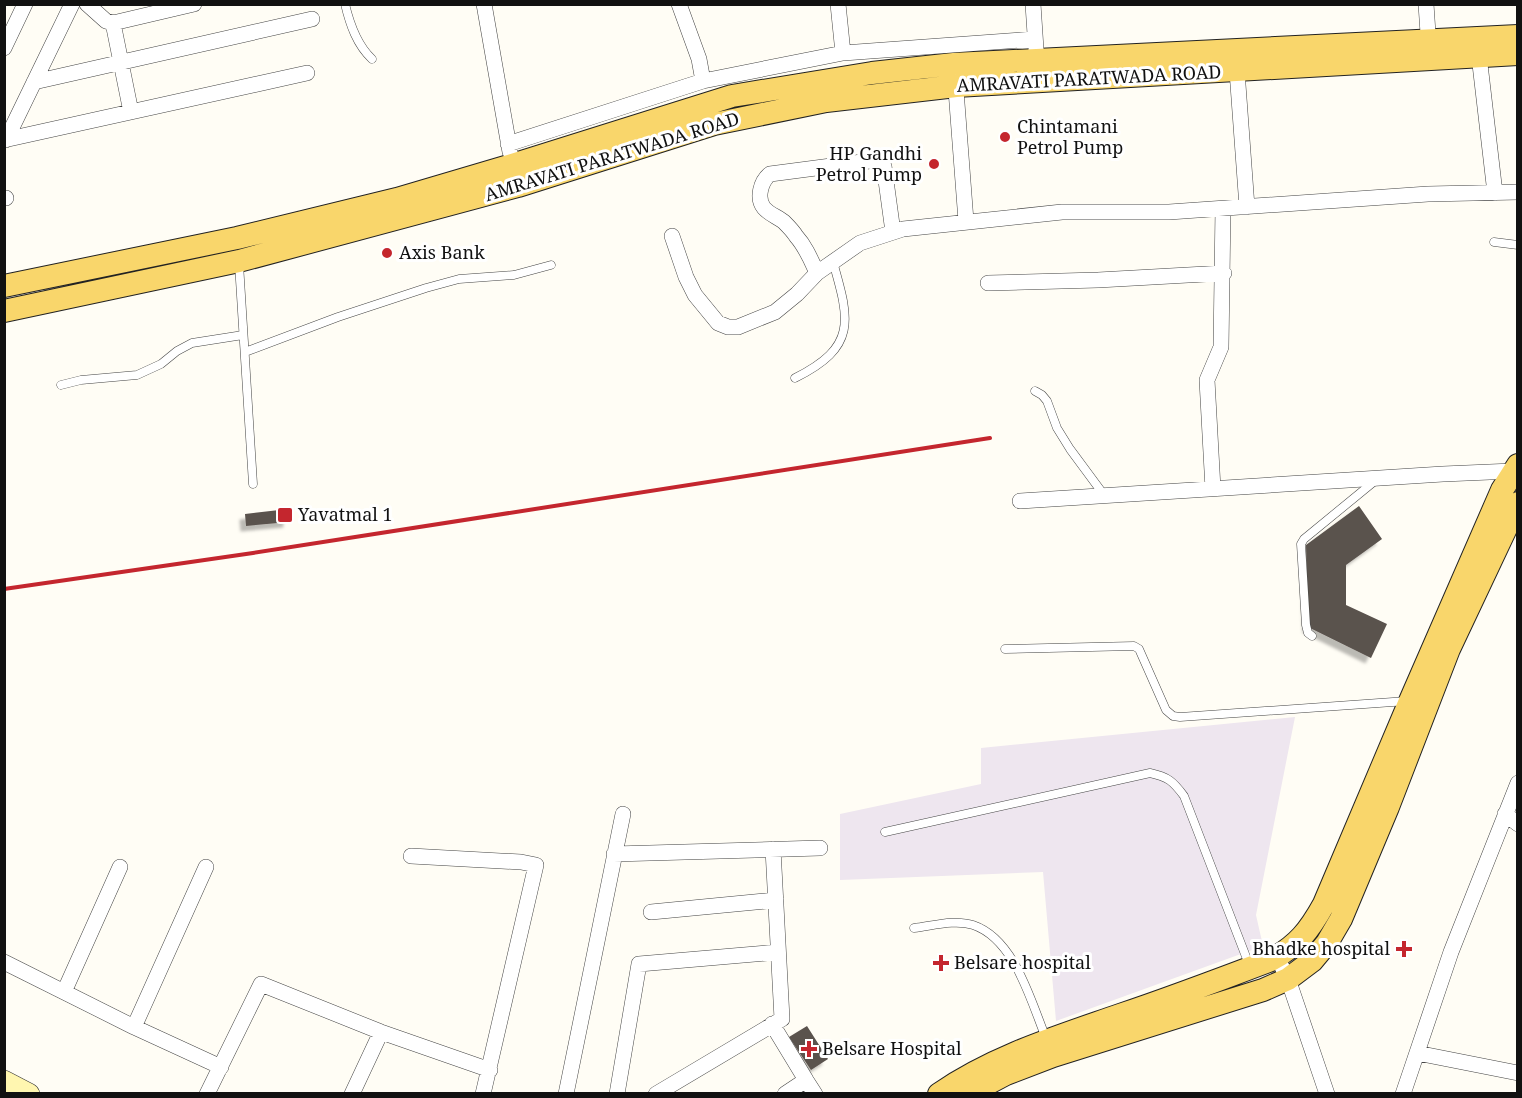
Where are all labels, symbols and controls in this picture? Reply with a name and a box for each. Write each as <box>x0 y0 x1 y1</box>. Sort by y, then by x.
street label: AMRAVATI PARATWADA ROAD <box>956 59 1222 97</box>
street label: AMRAVATI PARATWADA ROAD <box>481 106 742 206</box>
place label: Chintamani Petrol Pump <box>1017 114 1123 159</box>
marker: Chintamani Petrol Pump <box>998 130 1012 144</box>
place label: HP Gandhi Petrol Pump <box>816 141 922 186</box>
marker: HP Gandhi Petrol Pump <box>927 157 941 171</box>
place label: Axis Bank <box>399 240 485 264</box>
marker: Axis Bank <box>380 246 394 260</box>
place label: Yavatmal 1 <box>297 502 393 526</box>
marker: Yavatmal 1 <box>276 506 294 524</box>
place label: Bhadke hospital <box>1252 936 1390 960</box>
marker: Bhadke hospital <box>1395 940 1413 958</box>
place label: Belsare hospital <box>954 950 1091 974</box>
marker: Belsare hospital <box>932 954 950 972</box>
place label: Belsare Hospital <box>822 1036 962 1060</box>
marker: Belsare Hospital <box>800 1040 818 1058</box>

